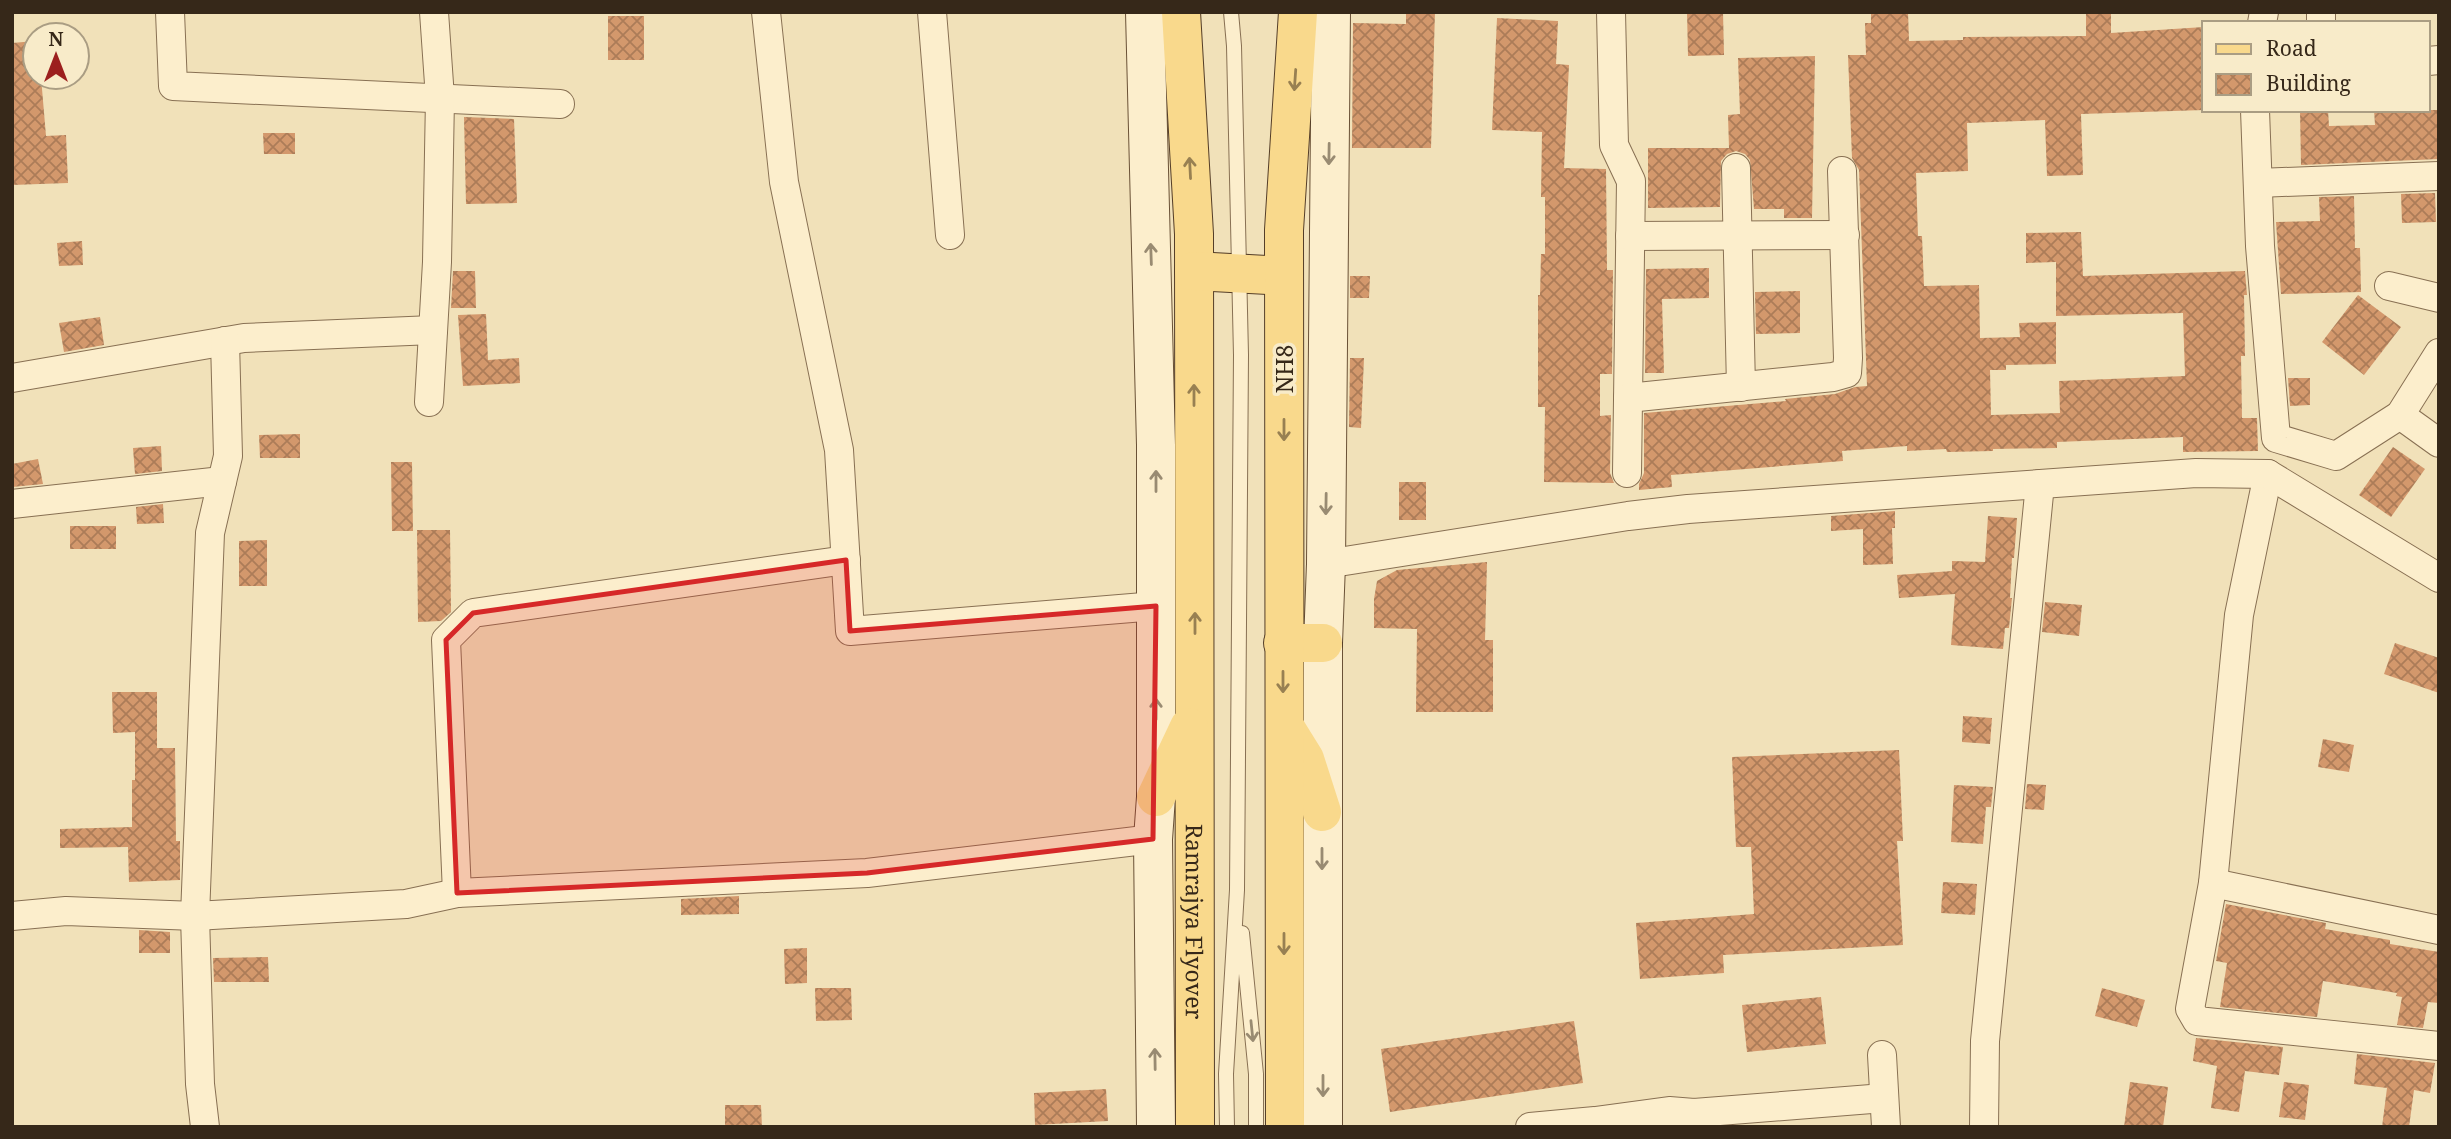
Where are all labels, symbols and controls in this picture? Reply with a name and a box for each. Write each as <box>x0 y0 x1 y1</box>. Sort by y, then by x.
north arrow <box>21 21 91 91</box>
legend <box>2202 21 2430 112</box>
text: N <box>49 26 64 52</box>
text: Road <box>2266 34 2317 62</box>
one-way arrow <box>1288 69 1301 91</box>
text: Building <box>2266 69 2351 97</box>
one-way arrow <box>1323 142 1336 165</box>
one-way arrow <box>1184 157 1197 180</box>
one-way arrow <box>1145 242 1158 265</box>
street label: NH8 <box>1268 345 1300 393</box>
one-way arrow <box>1187 384 1201 407</box>
one-way arrow <box>1277 418 1291 441</box>
one-way arrow <box>1149 470 1163 493</box>
one-way arrow <box>1319 492 1333 515</box>
one-way arrow <box>1188 612 1202 635</box>
one-way arrow <box>1276 670 1290 693</box>
one-way arrow <box>1149 697 1163 720</box>
street label: Ramrajya Flyover <box>1179 824 1211 1020</box>
one-way arrow <box>1315 847 1329 870</box>
one-way arrow <box>1277 932 1291 955</box>
one-way arrow <box>1245 1019 1258 1042</box>
one-way arrow <box>1148 1047 1162 1070</box>
one-way arrow <box>1316 1074 1330 1097</box>

